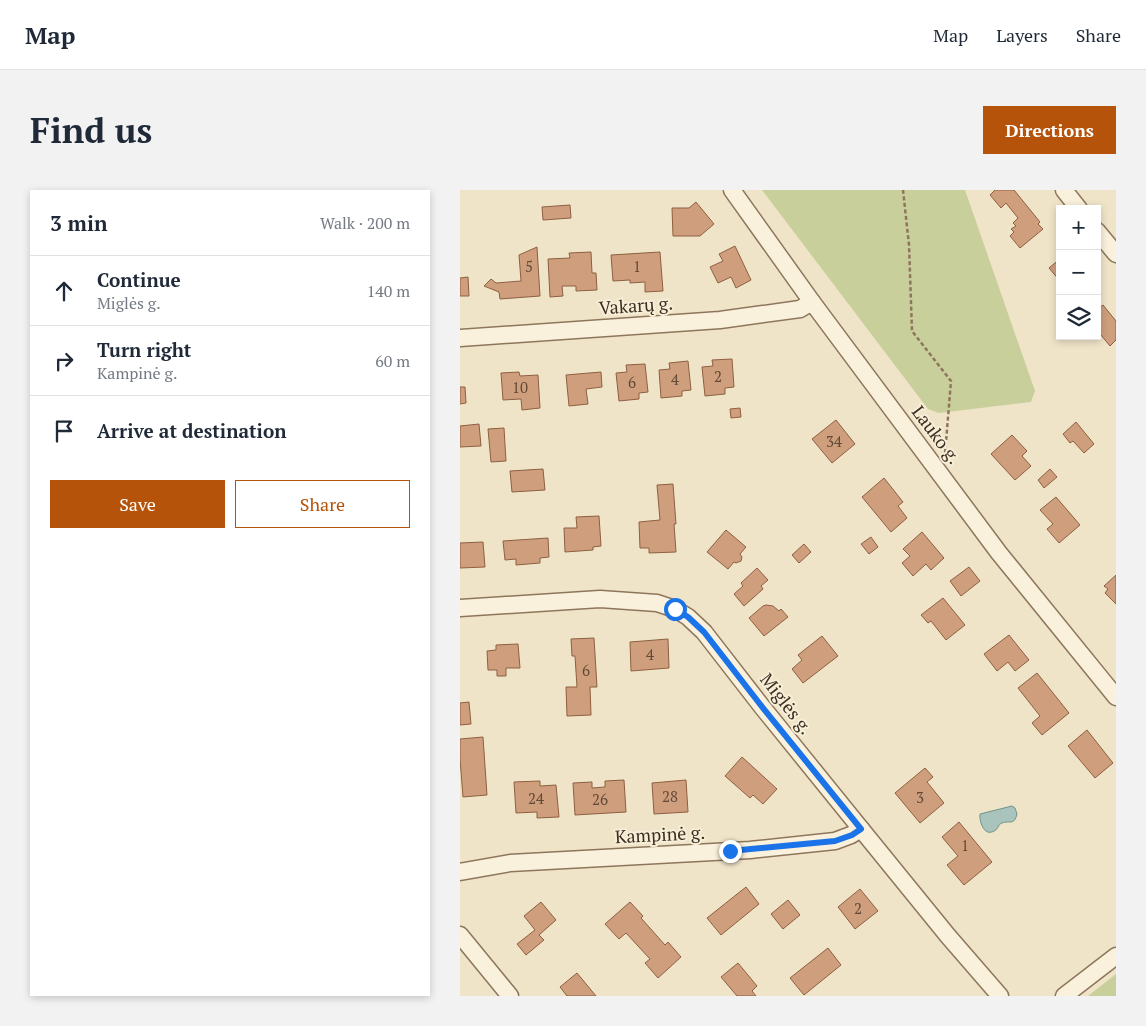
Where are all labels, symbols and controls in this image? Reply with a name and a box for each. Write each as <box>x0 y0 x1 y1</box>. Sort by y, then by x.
text: Map <box>25 19 75 51</box>
text: Map <box>933 23 968 47</box>
text: Layers <box>996 23 1048 47</box>
text: Share <box>1076 23 1121 47</box>
button: Directions <box>983 106 1116 154</box>
text: Find us <box>30 107 152 153</box>
map controls <box>1056 205 1101 340</box>
button: + <box>1056 205 1101 250</box>
text: 3 min <box>50 209 107 237</box>
text: Walk · 200 m <box>320 212 410 234</box>
button: − <box>1056 250 1101 295</box>
house number: 5 <box>525 256 533 276</box>
house number: 1 <box>633 256 641 276</box>
text: Continue <box>97 267 181 292</box>
icon: ahead <box>50 277 78 305</box>
text: 140 m <box>367 280 410 302</box>
street label: Vakarų g. <box>598 290 674 320</box>
text: Miglės g. <box>97 292 161 314</box>
button: layers <box>1056 295 1101 340</box>
text: Turn right <box>97 337 191 362</box>
icon: right <box>50 347 78 375</box>
text: 60 m <box>375 350 410 372</box>
text: Kampinė g. <box>97 362 177 384</box>
house number: 2 <box>714 366 722 386</box>
house number: 4 <box>671 369 679 389</box>
house number: 6 <box>628 372 636 392</box>
house number: 10 <box>512 377 528 397</box>
street label: Lauko g. <box>907 400 967 468</box>
icon: arrive <box>50 417 78 445</box>
text: Arrive at destination <box>97 418 286 443</box>
house number: 34 <box>826 431 842 451</box>
button: Save <box>50 480 225 528</box>
button: Share <box>235 480 410 528</box>
route start <box>664 598 687 621</box>
house number: 4 <box>646 644 654 664</box>
house number: 6 <box>582 660 590 680</box>
street label: Miglės g. <box>755 668 818 739</box>
house number: 28 <box>662 786 678 806</box>
house number: 3 <box>916 787 924 807</box>
house number: 24 <box>528 788 544 808</box>
house number: 26 <box>592 789 608 809</box>
street label: Kampinė g. <box>614 820 706 848</box>
house number: 1 <box>961 835 969 855</box>
route end <box>719 840 742 863</box>
house number: 2 <box>854 898 862 918</box>

